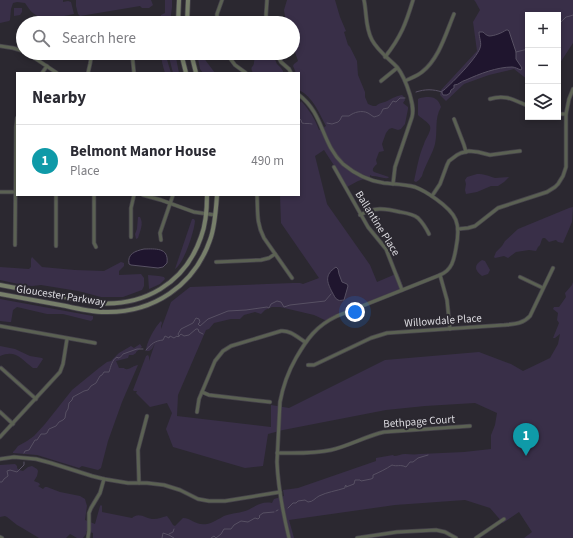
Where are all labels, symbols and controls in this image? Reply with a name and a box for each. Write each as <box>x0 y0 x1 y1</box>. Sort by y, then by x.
map controls <box>525 12 561 120</box>
button: + <box>525 12 561 48</box>
search box <box>16 16 300 60</box>
icon: search <box>30 27 52 49</box>
text: Search here <box>62 28 136 49</box>
button: − <box>525 48 561 84</box>
button: layers <box>525 84 561 120</box>
text: Nearby <box>32 86 86 110</box>
text: Belmont Manor House <box>70 141 216 162</box>
text: 1 <box>42 152 48 170</box>
text: 490 m <box>251 152 284 170</box>
text: Place <box>70 162 99 180</box>
street label: Ballantine Place <box>352 188 404 259</box>
street label: Gloucester Parkway <box>15 281 107 310</box>
your location <box>345 302 365 322</box>
street label: Willowdale Place <box>404 310 483 331</box>
street label: Bethpage Court <box>383 411 456 431</box>
pin: 1 <box>513 423 539 456</box>

